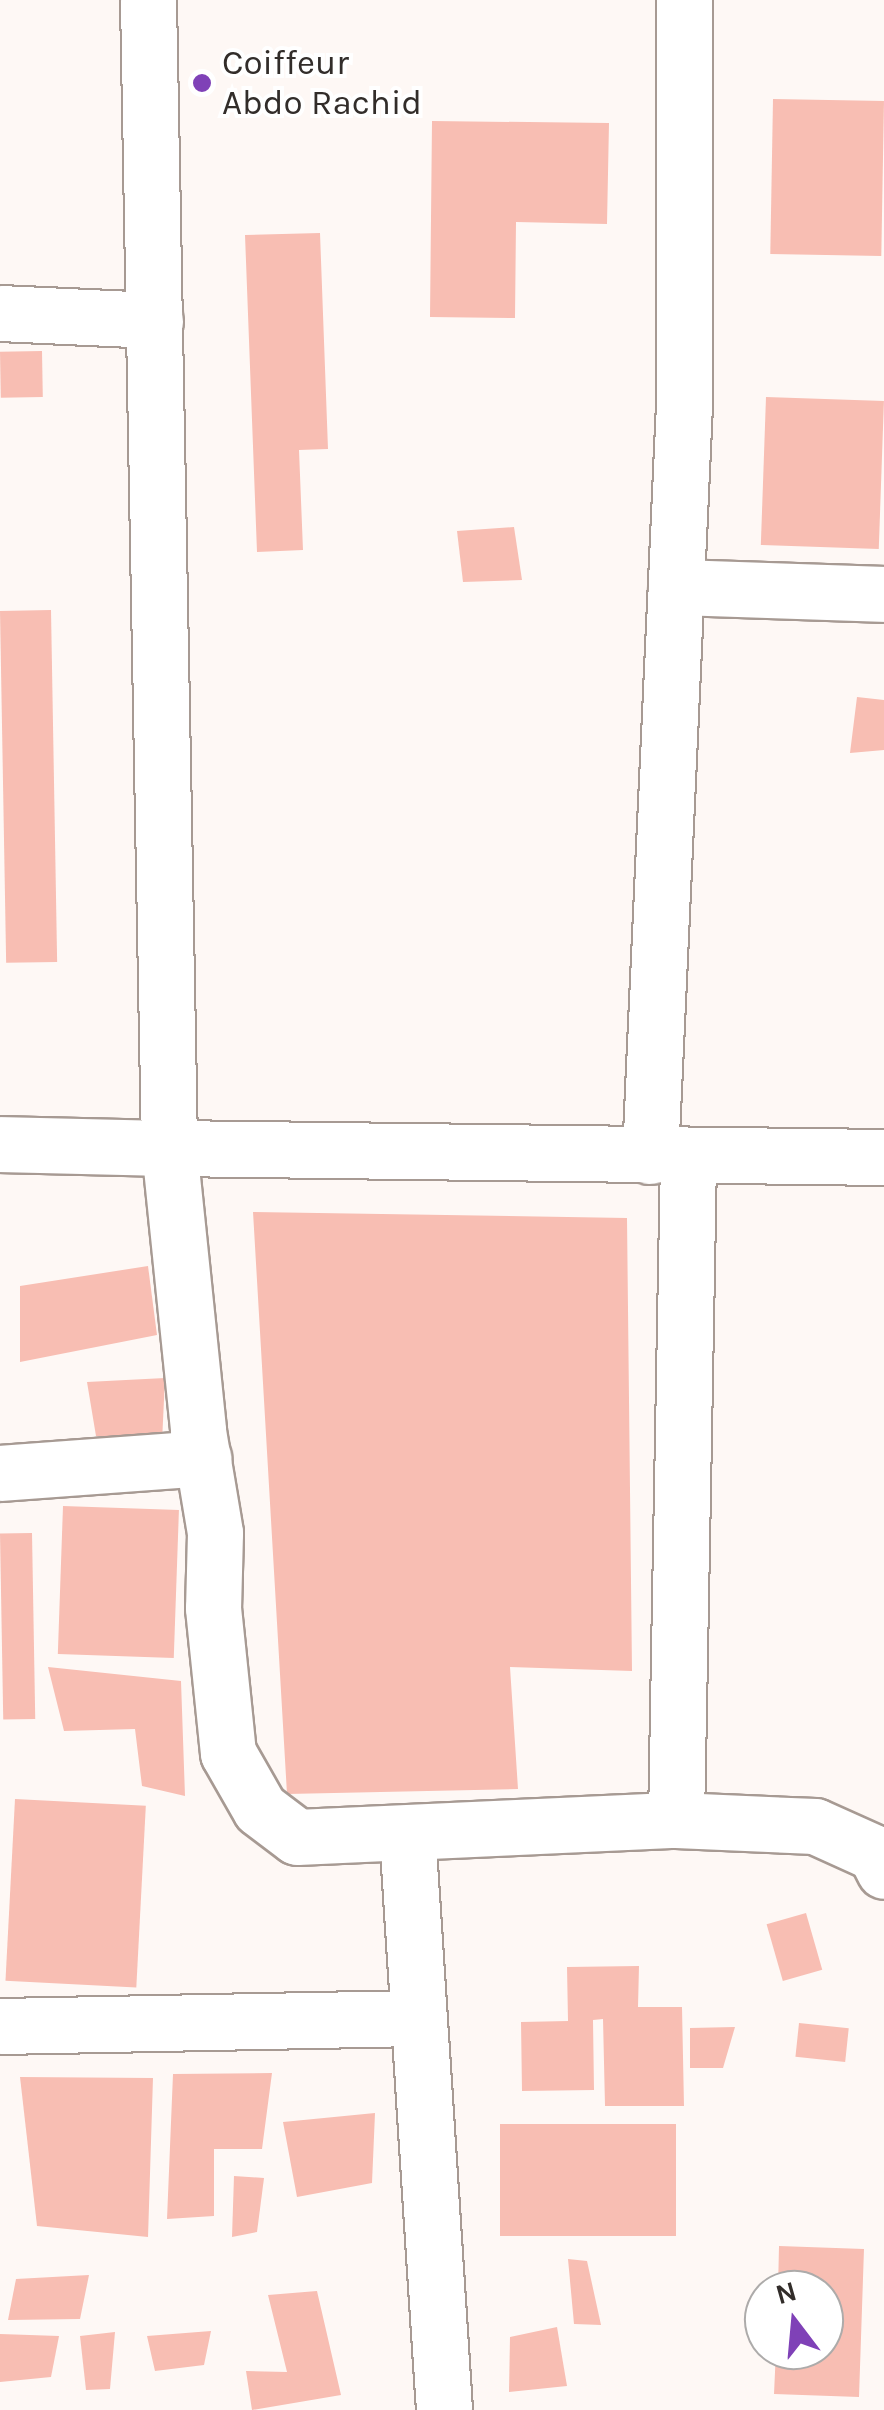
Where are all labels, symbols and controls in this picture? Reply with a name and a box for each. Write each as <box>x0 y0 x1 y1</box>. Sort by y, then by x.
place label: Coiffeur Abdo Rachid <box>222 42 422 124</box>
marker: Coiffeur Abdo Rachid <box>191 72 213 94</box>
north arrow <box>744 2270 844 2370</box>
text: N <box>772 2274 800 2311</box>

